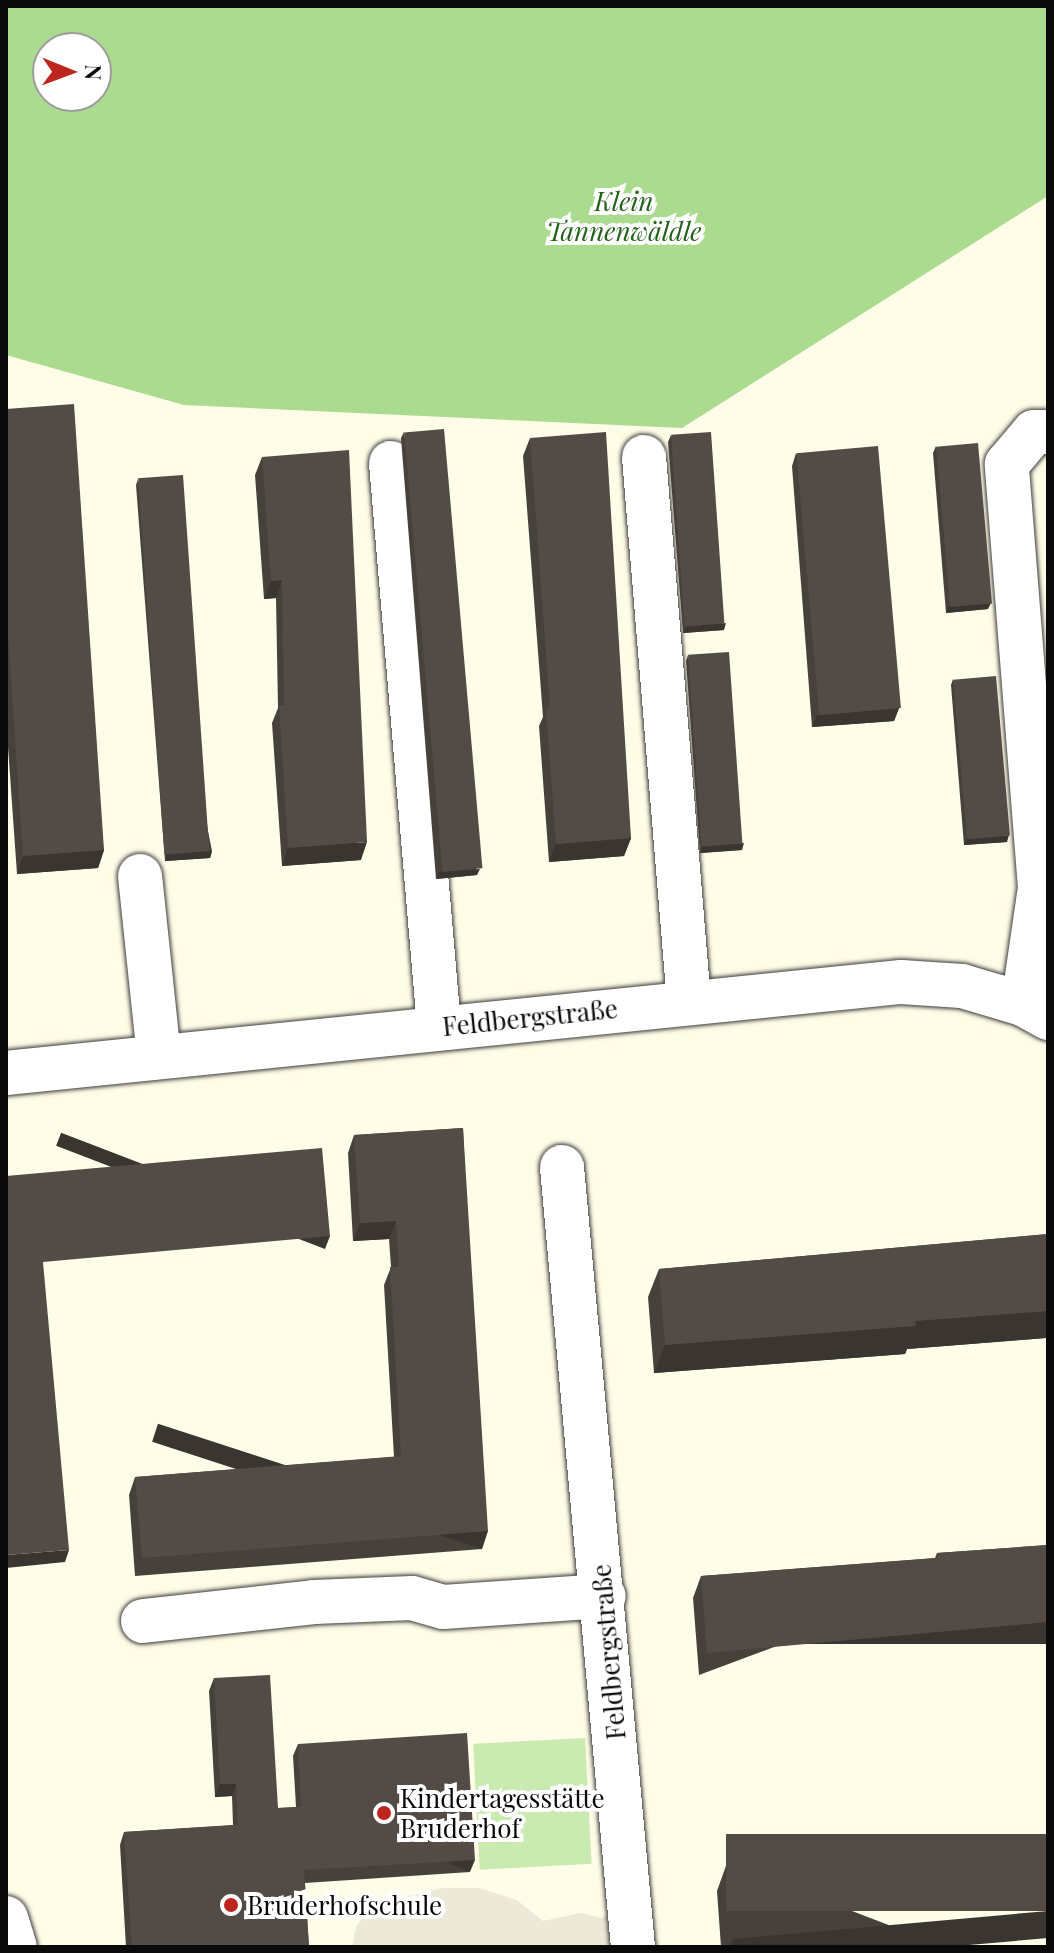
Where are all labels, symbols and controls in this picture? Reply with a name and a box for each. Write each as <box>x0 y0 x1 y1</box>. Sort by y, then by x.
north arrow <box>32 32 112 112</box>
text: N <box>79 64 109 81</box>
park label: Klein Tannenwäldle <box>546 185 702 246</box>
street label: Feldbergstraße <box>441 992 619 1042</box>
street label: Feldbergstraße <box>585 1563 631 1741</box>
place label: Kindertagesstätte Bruderhof <box>400 1782 605 1844</box>
marker: Kindertagesstätte Bruderhof <box>375 1804 393 1822</box>
place label: Bruderhofschule <box>247 1889 442 1921</box>
marker: Bruderhofschule <box>222 1896 240 1914</box>

